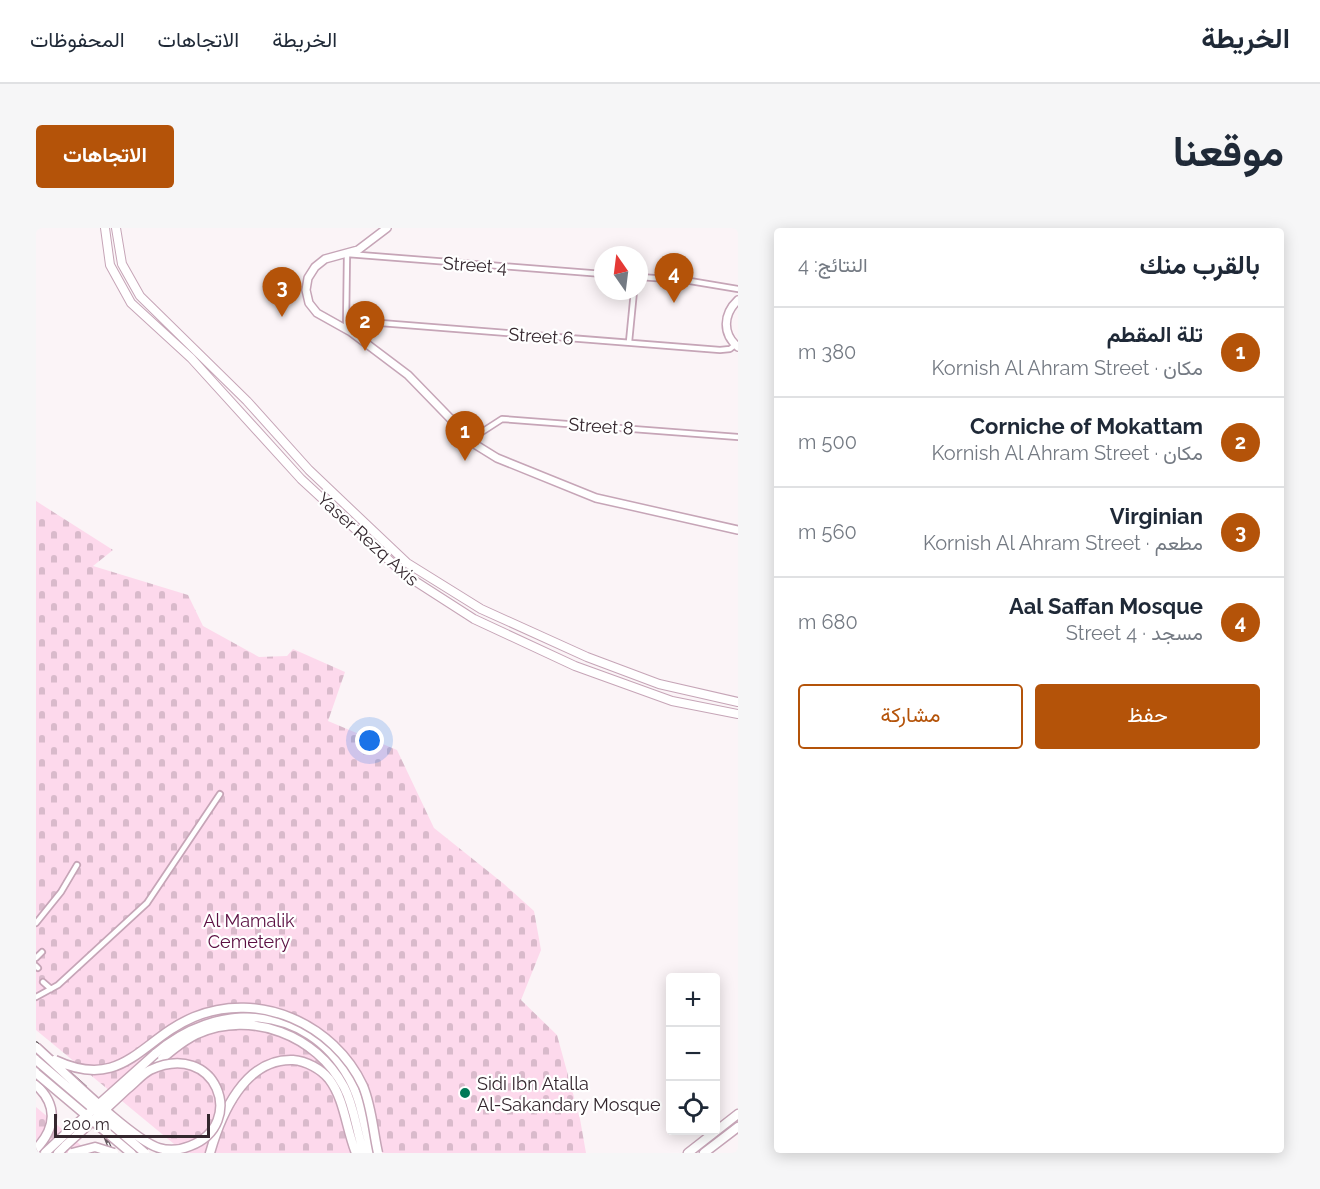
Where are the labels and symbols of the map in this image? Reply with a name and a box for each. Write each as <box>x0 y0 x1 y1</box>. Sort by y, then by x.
north arrow <box>594 246 648 300</box>
street label: Street 4 <box>442 252 508 278</box>
pin: 4 <box>654 254 694 303</box>
pin: 3 <box>262 268 302 317</box>
pin: 2 <box>346 302 384 351</box>
street label: Street 6 <box>508 323 574 349</box>
pin: 1 <box>446 412 484 461</box>
street label: Street 8 <box>568 413 634 439</box>
street label: Yaser Rezq Axis <box>313 488 423 590</box>
your location <box>355 726 384 755</box>
park label: Al Mamalik Cemetery <box>203 910 295 952</box>
place label: Sidi Ibn Atalla Al-Sakandary Mosque <box>477 1073 661 1115</box>
marker: Sidi Ibn Atalla Al-Sakandary Mosque <box>458 1086 472 1100</box>
scale bar <box>54 1111 210 1138</box>

